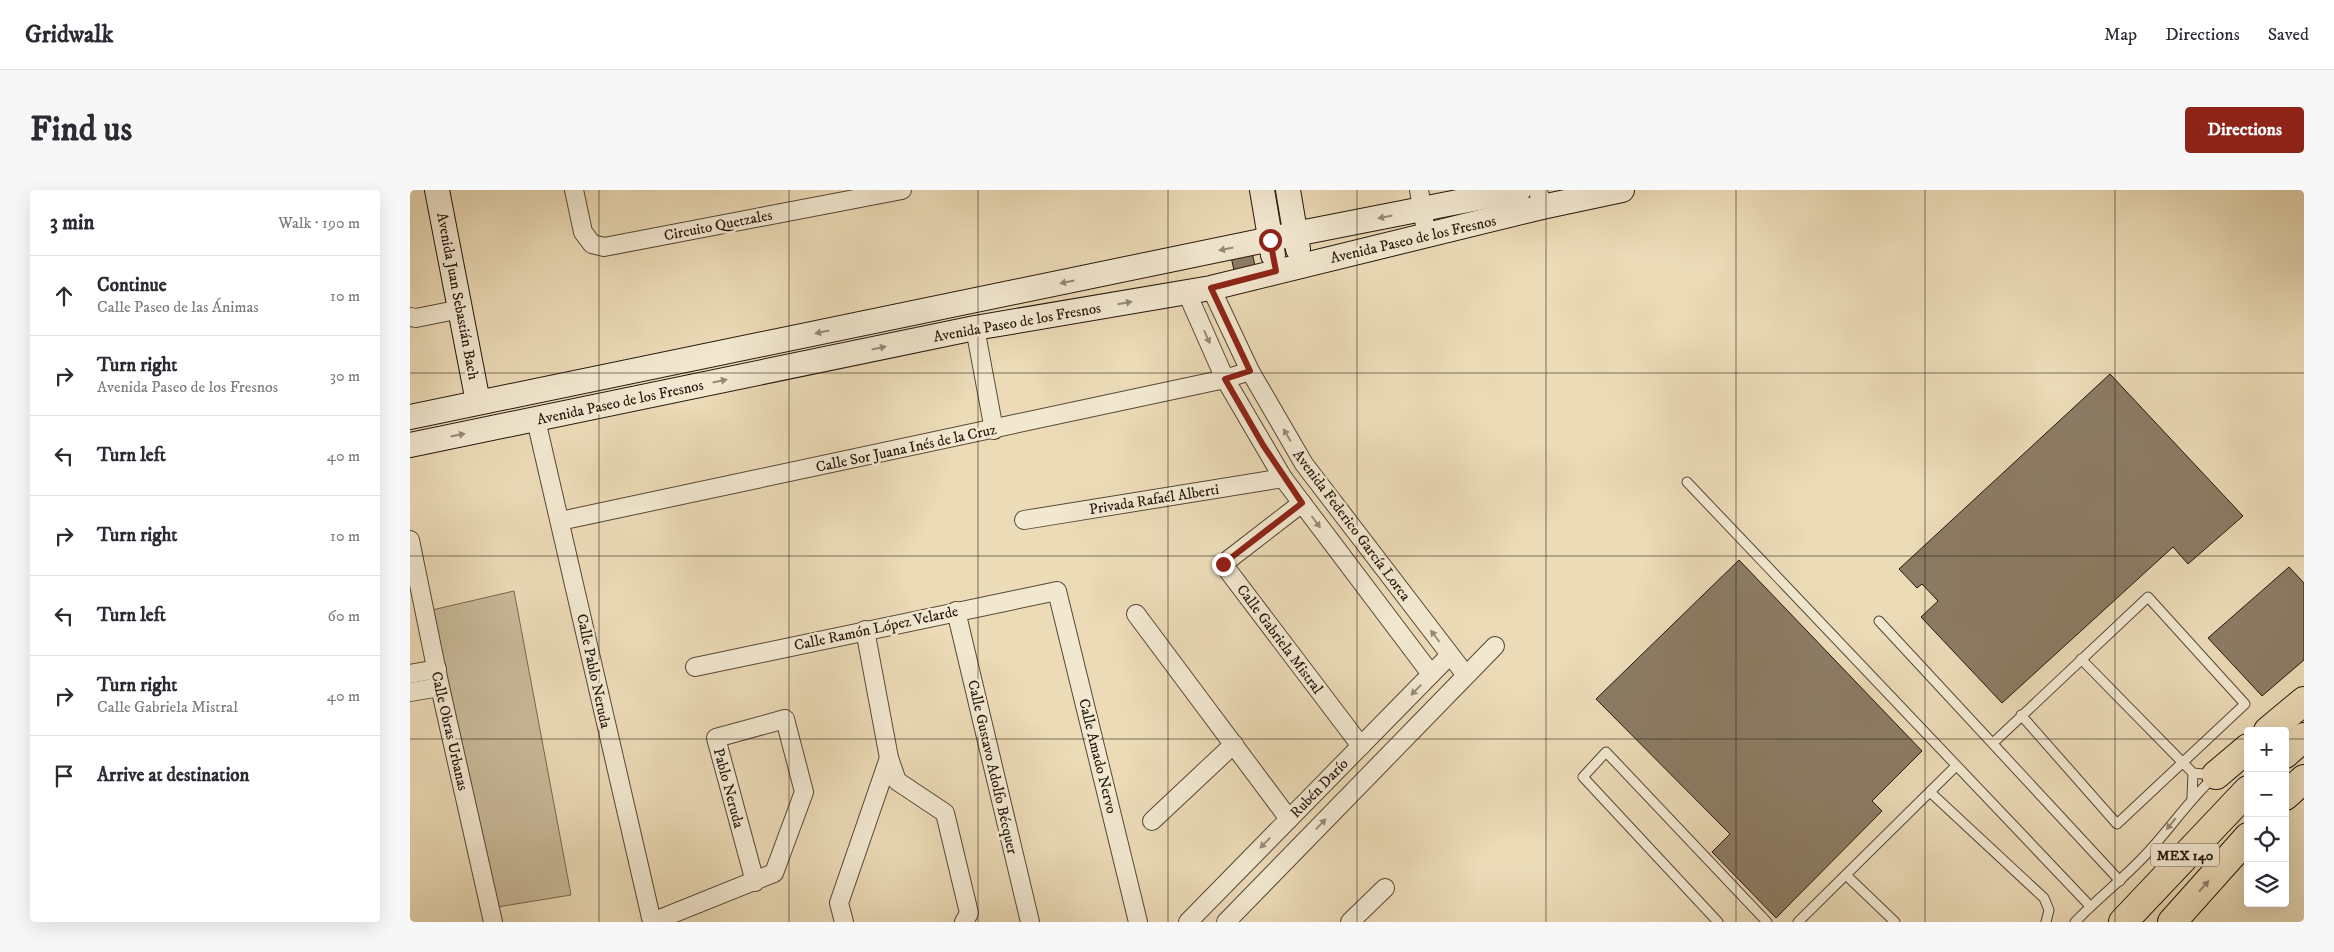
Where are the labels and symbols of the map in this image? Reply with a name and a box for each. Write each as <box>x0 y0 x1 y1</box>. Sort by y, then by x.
street label: Circuito Quetzales <box>662 206 774 245</box>
street label: Avenida Juan Sebastián Bach <box>432 211 483 381</box>
street label: Avenida Paseo de los Fresnos <box>1328 211 1498 268</box>
one-way arrow <box>1377 213 1393 221</box>
route start <box>1259 229 1282 252</box>
one-way arrow <box>1218 246 1234 254</box>
one-way arrow <box>1059 278 1075 286</box>
street label: Avenida Paseo de los Fresnos <box>932 298 1102 347</box>
one-way arrow <box>1117 299 1133 307</box>
one-way arrow <box>815 328 830 336</box>
one-way arrow <box>1203 330 1211 344</box>
one-way arrow <box>871 344 887 352</box>
street label: Avenida Paseo de los Fresnos <box>535 376 705 429</box>
one-way arrow <box>712 377 728 385</box>
street label: Calle Sor Juana Inés de la Cruz <box>814 420 999 477</box>
one-way arrow <box>1283 428 1291 443</box>
one-way arrow <box>450 431 466 439</box>
street label: Avenida Federico García Lorca <box>1288 446 1415 605</box>
street label: Privada Rafaél Alberti <box>1088 480 1220 519</box>
one-way arrow <box>1311 515 1321 529</box>
route end <box>1212 553 1235 576</box>
street label: Calle Gabriela Mistral <box>1232 581 1327 698</box>
street label: Calle Ramón López Velarde <box>792 602 960 655</box>
street label: Calle Pablo Neruda <box>572 612 615 731</box>
one-way arrow <box>1430 630 1441 643</box>
street label: Calle Obras Urbanas <box>427 670 472 793</box>
street label: Calle Gustavo Adolfo Bécquer <box>963 678 1022 856</box>
one-way arrow <box>1410 683 1422 695</box>
street label: Calle Amado Nervo <box>1074 697 1121 816</box>
street label: Pablo Neruda <box>709 746 748 831</box>
street label: Rubén Darío <box>1286 754 1353 822</box>
one-way arrow <box>2166 817 2177 830</box>
one-way arrow <box>1314 818 1326 830</box>
one-way arrow <box>1260 837 1272 849</box>
road number: MEX 140 <box>2151 844 2219 866</box>
one-way arrow <box>2198 880 2210 892</box>

